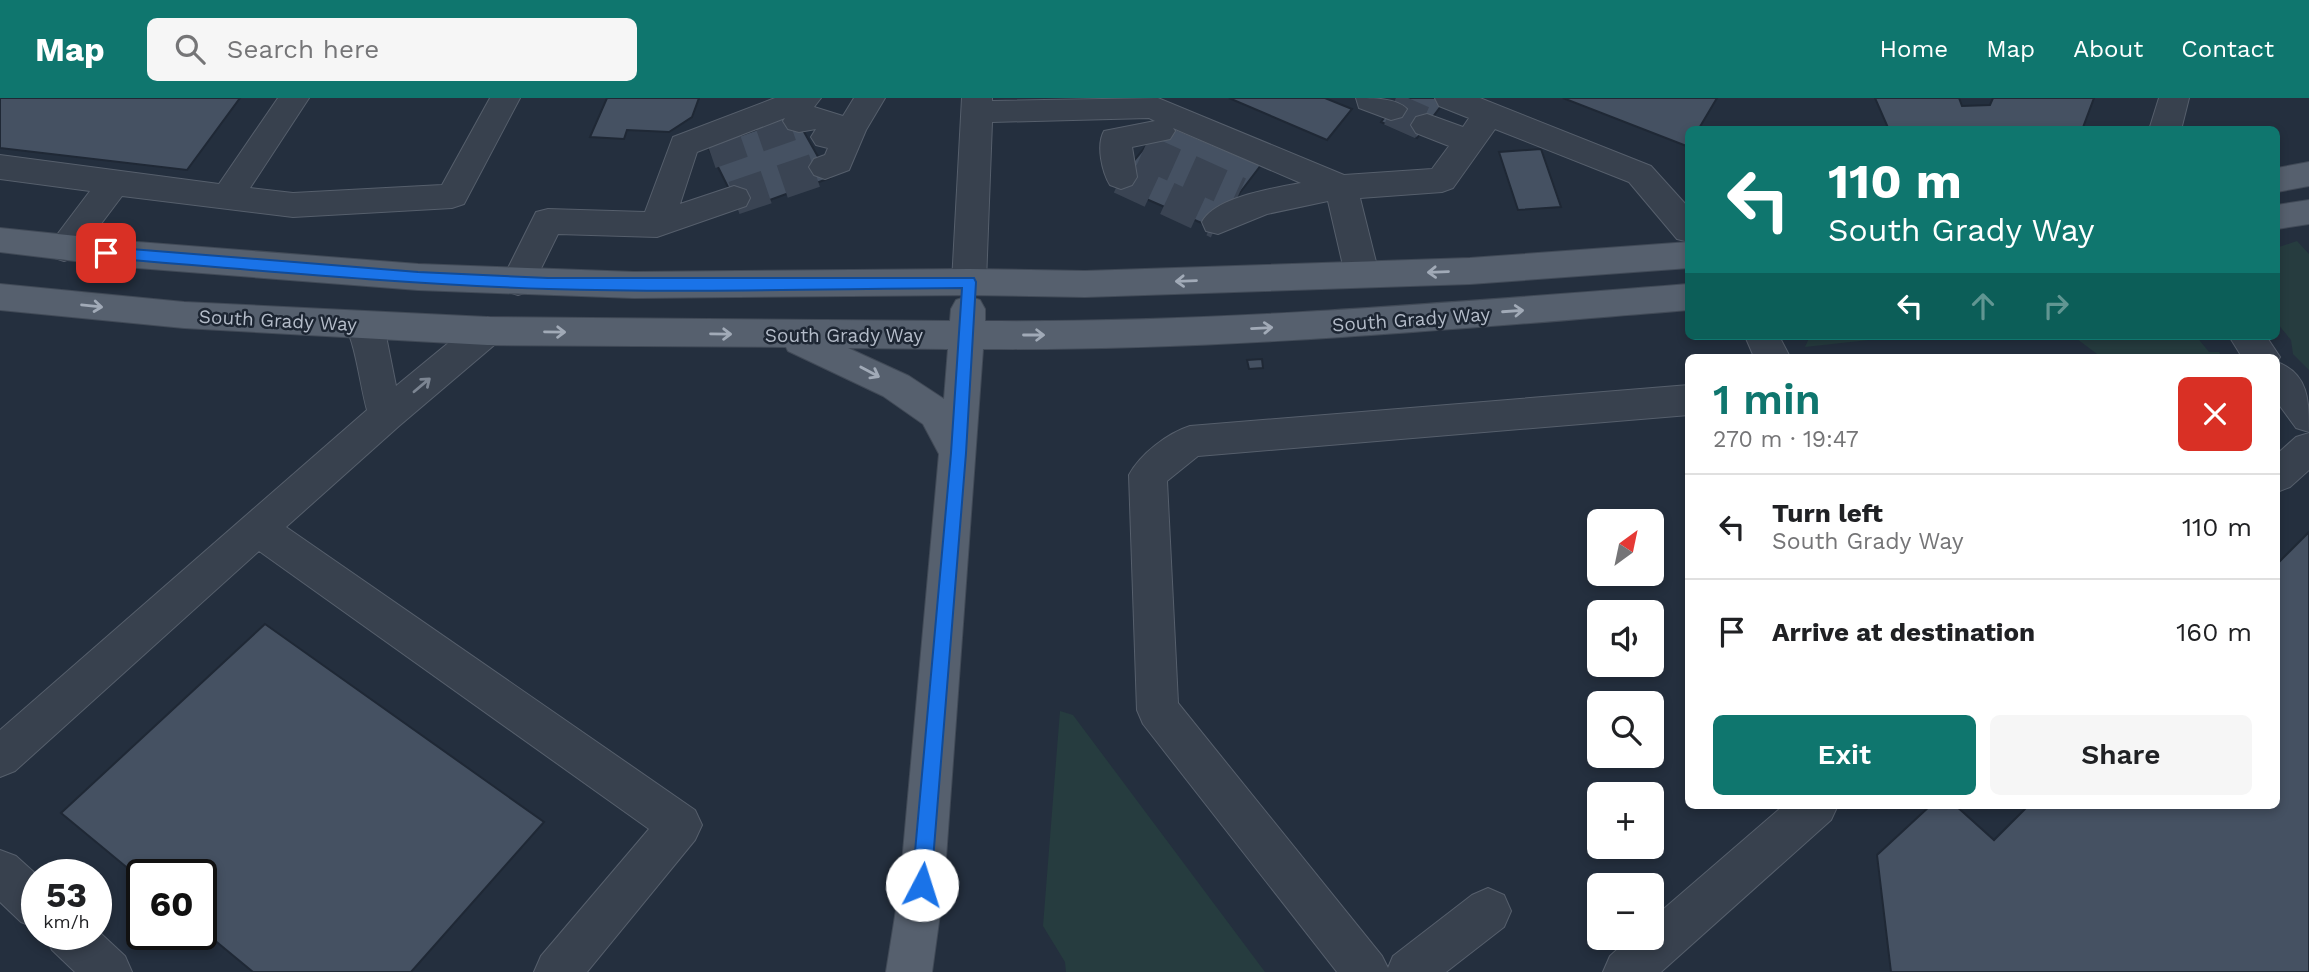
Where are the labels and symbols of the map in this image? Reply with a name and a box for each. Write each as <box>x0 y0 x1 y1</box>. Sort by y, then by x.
pin <box>76 223 136 283</box>
one-way arrow <box>1427 265 1450 279</box>
one-way arrow <box>1175 274 1198 287</box>
one-way arrow <box>80 300 103 313</box>
street label: South Grady Way <box>1331 302 1491 336</box>
one-way arrow <box>1501 304 1524 317</box>
street label: South Grady Way <box>198 305 358 336</box>
one-way arrow <box>1250 322 1273 335</box>
street label: South Grady Way <box>765 324 923 347</box>
one-way arrow <box>543 325 566 339</box>
one-way arrow <box>709 327 732 341</box>
one-way arrow <box>1023 328 1046 342</box>
one-way arrow <box>859 366 879 380</box>
one-way arrow <box>413 377 431 393</box>
north arrow <box>1587 509 1664 586</box>
position arrow <box>885 848 959 922</box>
speed limit sign: 60 <box>126 859 217 950</box>

